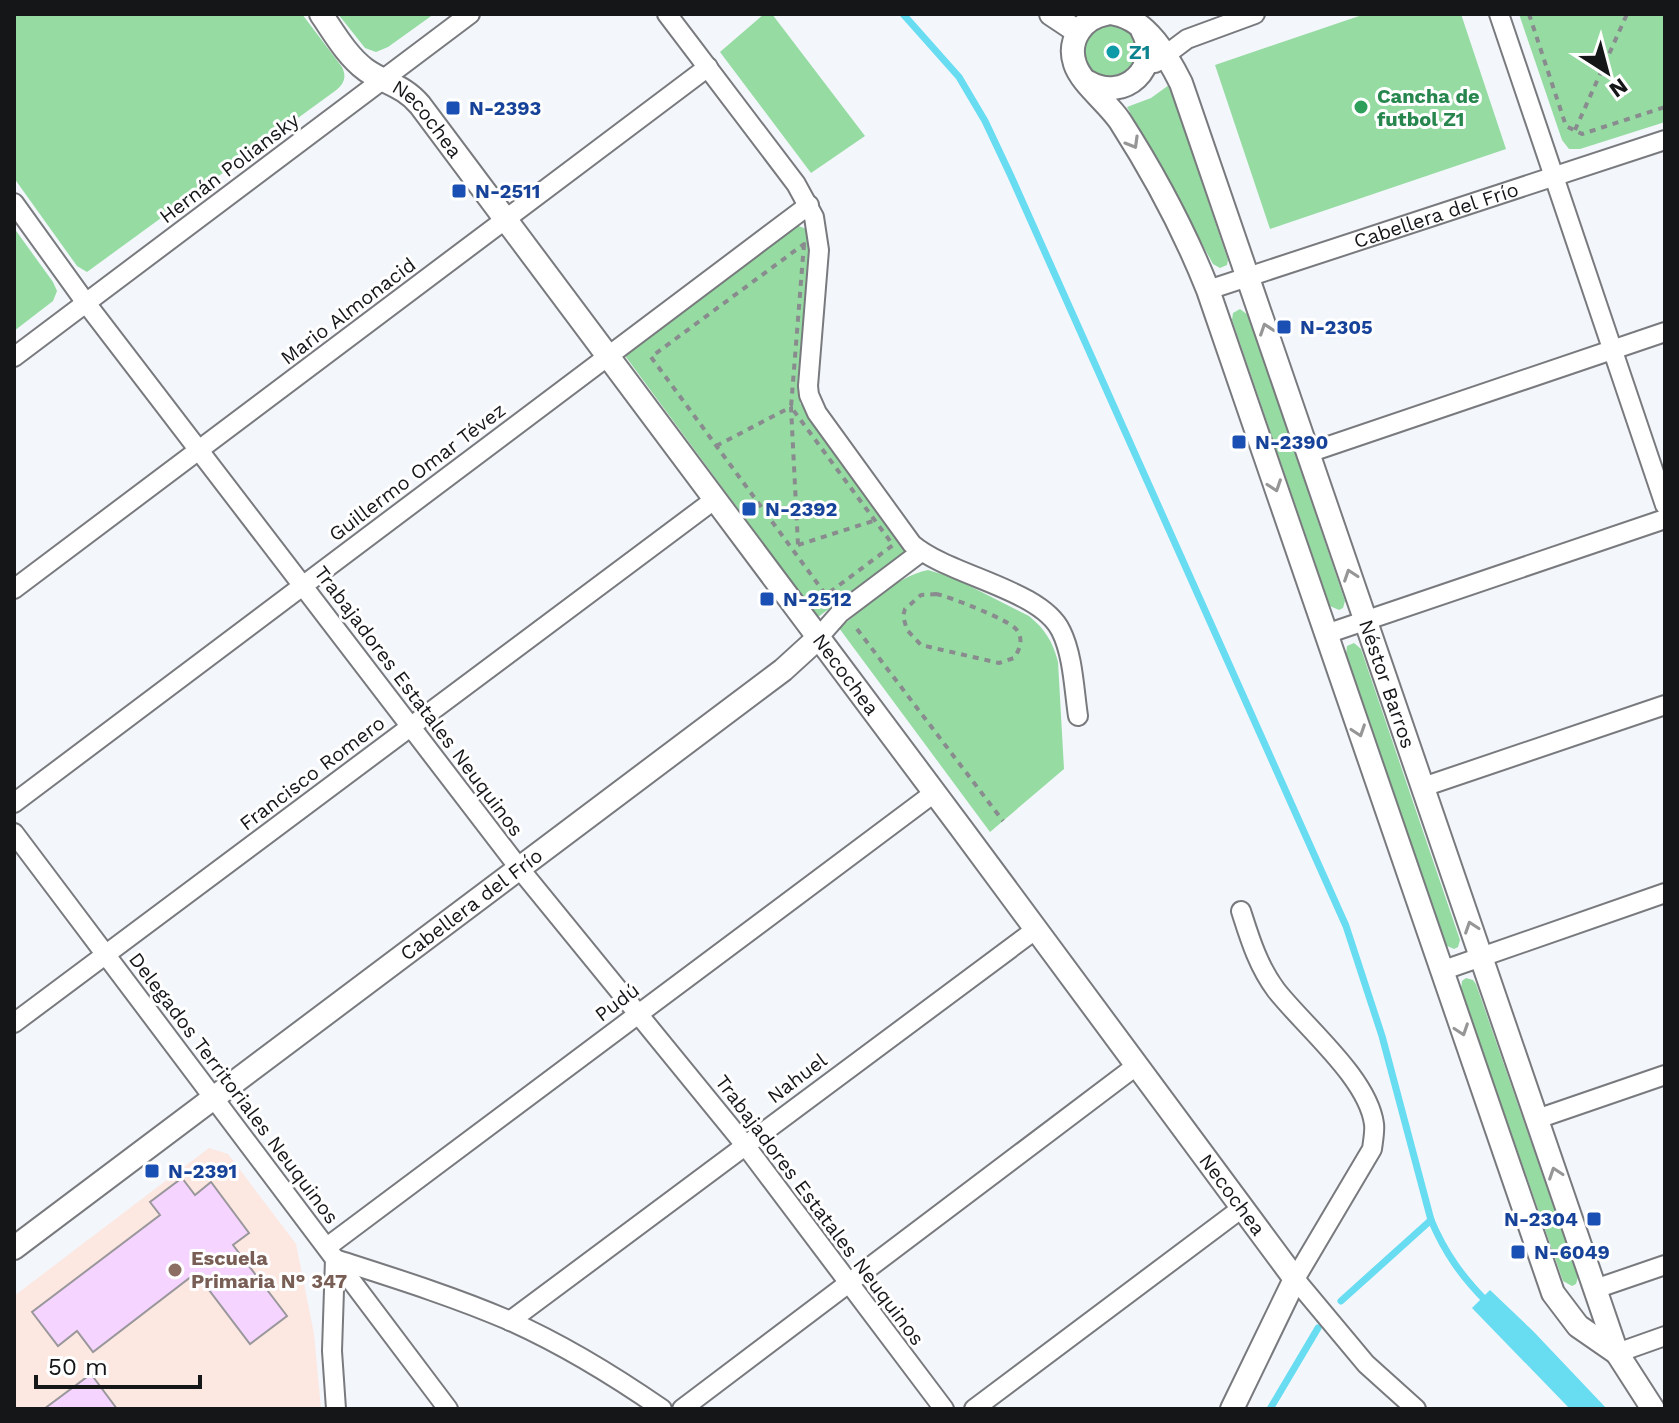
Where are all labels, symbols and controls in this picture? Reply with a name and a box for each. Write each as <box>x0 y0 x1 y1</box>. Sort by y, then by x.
north arrow <box>1567 32 1647 112</box>
place label: Z1 <box>1129 40 1150 64</box>
marker: Z1 <box>1104 43 1122 61</box>
text: N <box>1605 73 1632 103</box>
street label: Necochea <box>388 75 467 163</box>
place label: Cancha de futbol Z1 <box>1377 84 1480 131</box>
place label: N-2393 <box>469 96 541 120</box>
marker: Cancha de futbol Z1 <box>1352 98 1370 116</box>
marker: N-2393 <box>444 99 462 117</box>
street label: Hernán Poliansky <box>154 107 304 228</box>
one-way arrow <box>1123 134 1139 149</box>
street label: Cabellera del Frío <box>1351 177 1521 253</box>
place label: N-2511 <box>475 179 540 203</box>
marker: N-2511 <box>450 182 468 200</box>
street label: Mario Almonacid <box>276 252 420 370</box>
place label: N-2305 <box>1300 315 1373 339</box>
marker: N-2305 <box>1275 318 1293 336</box>
one-way arrow <box>1260 323 1276 337</box>
street label: Guillermo Omar Tévez <box>324 398 510 546</box>
place label: N-2390 <box>1255 430 1328 454</box>
marker: N-2390 <box>1230 433 1248 451</box>
one-way arrow <box>1266 478 1282 492</box>
place label: N-2392 <box>765 497 838 521</box>
marker: N-2392 <box>740 500 758 518</box>
street label: Trabajadores Estatales Neuquinos <box>309 561 529 841</box>
one-way arrow <box>1344 569 1360 583</box>
place label: N-2512 <box>783 587 852 611</box>
marker: N-2512 <box>758 590 776 608</box>
street label: Néstor Barros <box>1354 616 1420 751</box>
street label: Necochea <box>808 629 884 720</box>
street label: Francisco Romero <box>235 711 389 835</box>
one-way arrow <box>1350 724 1366 738</box>
street label: Cabellera del Frío <box>395 843 547 966</box>
one-way arrow <box>1465 921 1481 935</box>
street label: Delegados Territoriales Neuquinos <box>124 948 344 1228</box>
street label: Pudú <box>590 978 644 1026</box>
one-way arrow <box>1452 1023 1468 1037</box>
street label: Nahuel <box>763 1048 831 1108</box>
street label: Trabajadores Estatales Neuquinos <box>710 1070 930 1350</box>
street label: Necochea <box>1194 1149 1271 1240</box>
place label: N-2391 <box>168 1159 237 1183</box>
marker: N-2391 <box>143 1162 161 1180</box>
one-way arrow <box>1549 1167 1565 1181</box>
place label: N-2304 <box>1504 1207 1578 1231</box>
marker: N-2304 <box>1585 1210 1603 1228</box>
place label: N-6049 <box>1534 1240 1610 1264</box>
marker: N-6049 <box>1509 1243 1527 1261</box>
place label: Escuela Primaria N° 347 <box>191 1246 347 1293</box>
marker: Escuela Primaria N° 347 <box>166 1261 184 1279</box>
scale bar <box>36 1339 200 1389</box>
text: 50 m <box>48 1353 108 1381</box>

